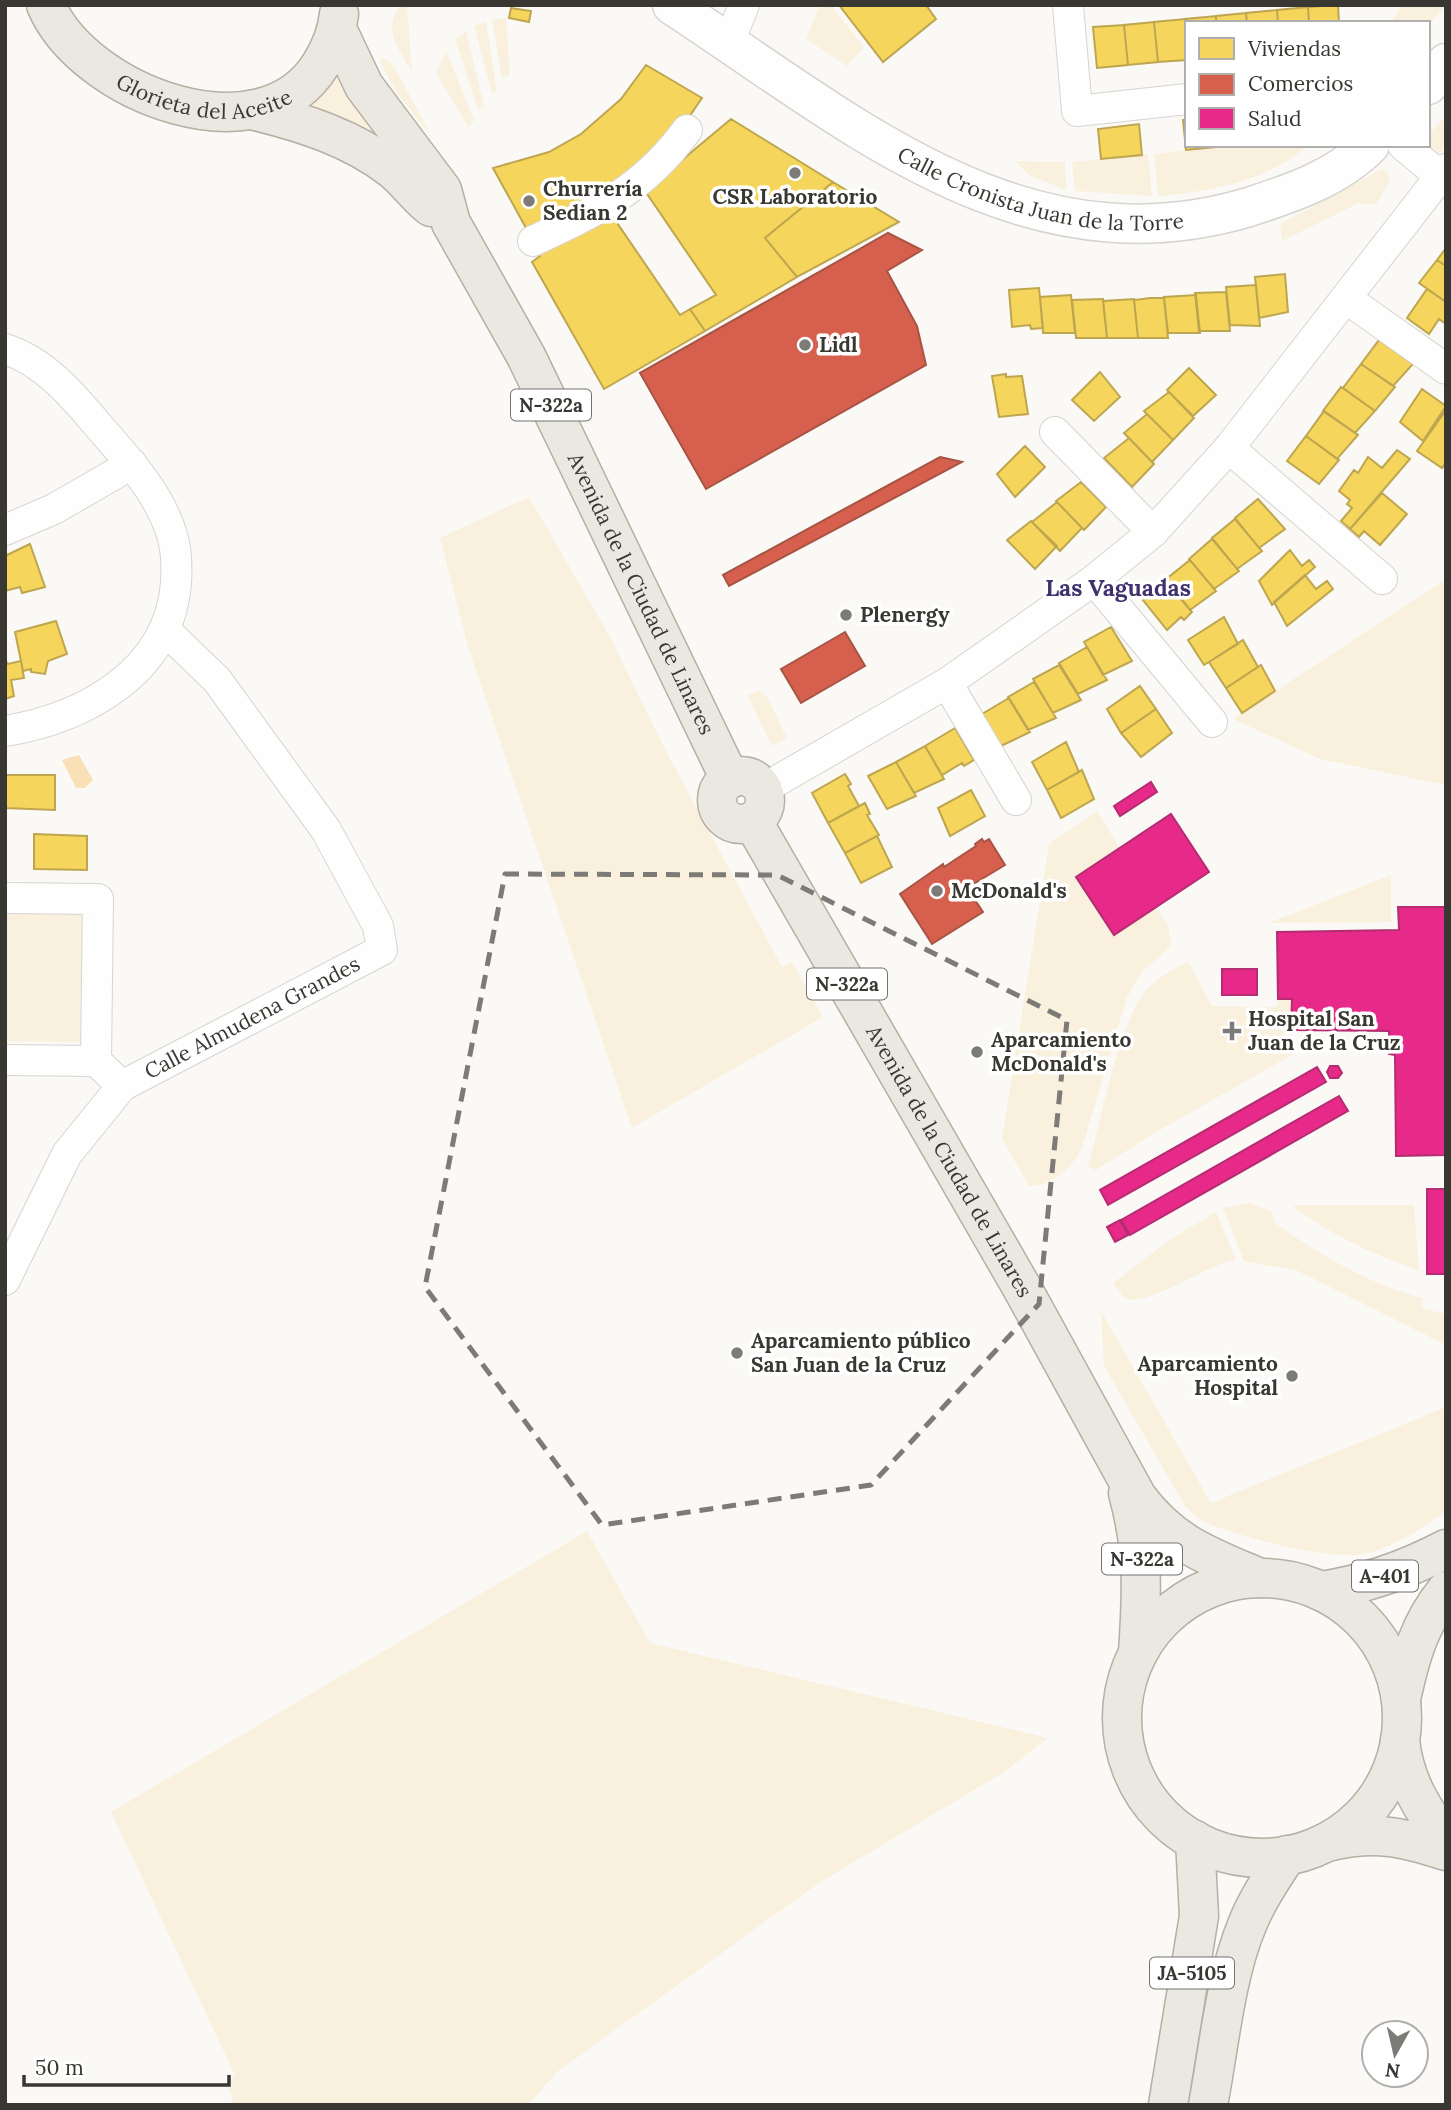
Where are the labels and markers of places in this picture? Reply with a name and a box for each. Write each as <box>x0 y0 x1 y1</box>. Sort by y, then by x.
marker: CSR Laboratorio <box>787 165 803 181</box>
place label: Churrería Sedian 2 <box>543 175 643 226</box>
place label: CSR Laboratorio <box>713 183 878 210</box>
marker: Churrería Sedian 2 <box>521 193 537 209</box>
place label: Lidl <box>819 331 858 358</box>
marker: Lidl <box>797 337 813 353</box>
place label: Plenergy <box>860 601 950 628</box>
marker: Plenergy <box>838 607 854 623</box>
place label: McDonald's <box>951 877 1067 904</box>
marker: McDonald's <box>929 883 945 899</box>
place label: Hospital San Juan de la Cruz <box>1248 1005 1401 1056</box>
marker: Hospital San Juan de la Cruz <box>1222 1021 1242 1041</box>
place label: Aparcamiento McDonald's <box>991 1026 1132 1077</box>
marker: Aparcamiento McDonald's <box>969 1044 985 1060</box>
place label: Aparcamiento público San Juan de la Cruz <box>751 1327 971 1378</box>
marker: Aparcamiento público San Juan de la Cruz <box>729 1345 745 1361</box>
place label: Aparcamiento Hospital <box>1138 1350 1278 1401</box>
marker: Aparcamiento Hospital <box>1284 1368 1300 1384</box>

